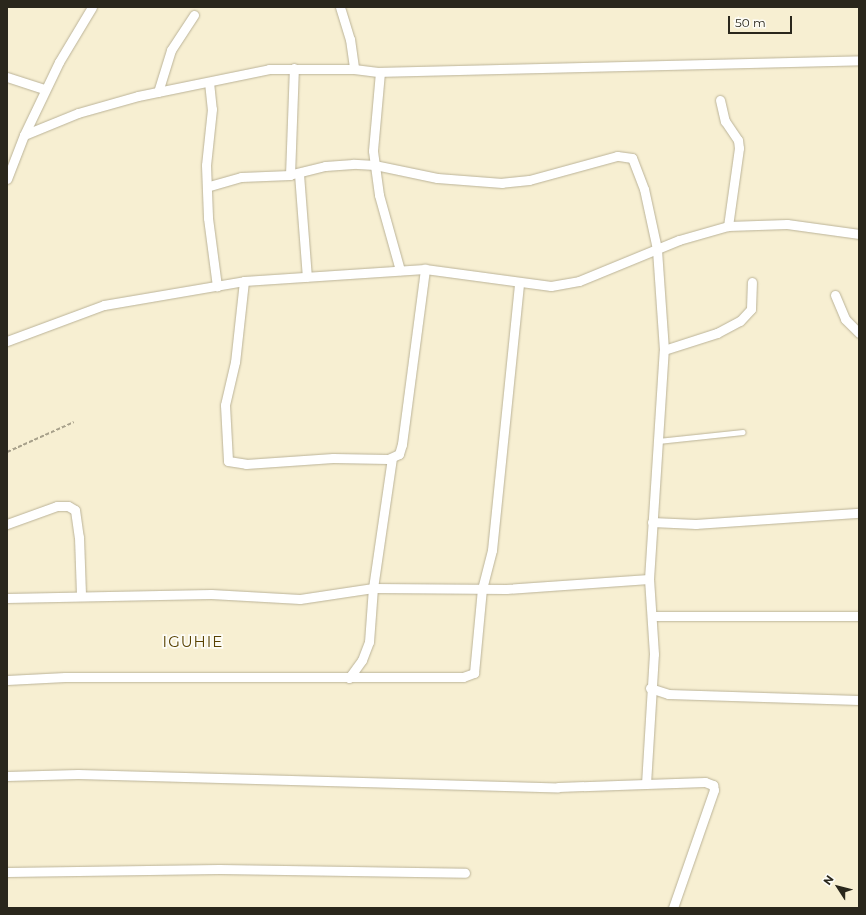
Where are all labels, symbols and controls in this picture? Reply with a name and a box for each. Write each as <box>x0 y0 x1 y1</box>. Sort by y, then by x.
scale bar <box>730 8 794 34</box>
text: 50 m <box>735 15 766 30</box>
district label: IGUHIE <box>163 633 223 651</box>
north arrow <box>818 867 858 907</box>
text: N <box>820 872 837 888</box>

